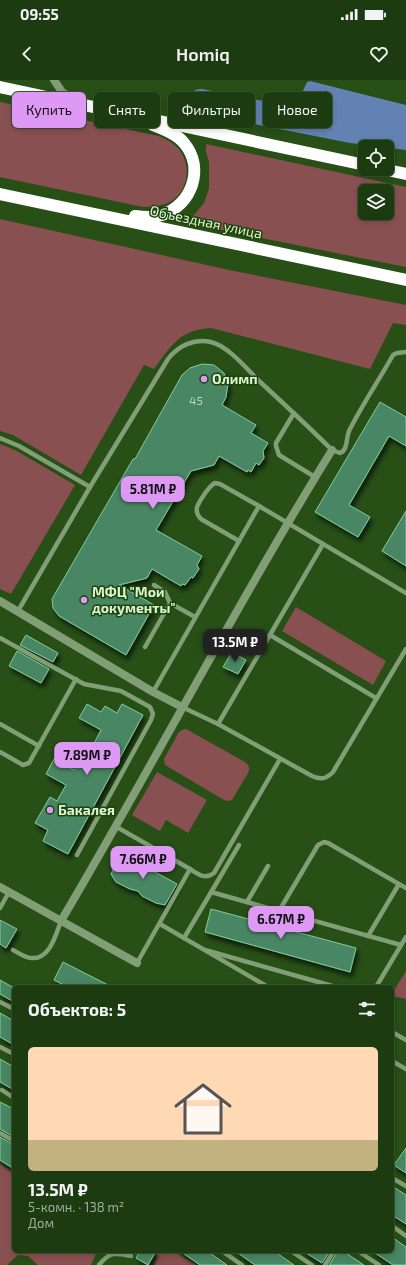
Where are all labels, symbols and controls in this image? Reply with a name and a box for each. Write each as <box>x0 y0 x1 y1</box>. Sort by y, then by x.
text: 09:55 <box>20 5 59 23</box>
icon: back <box>16 43 38 65</box>
text: Homiq <box>176 43 230 65</box>
icon: heart <box>368 43 390 65</box>
chip: Купить <box>12 92 86 128</box>
chip: Снять <box>94 92 160 128</box>
chip: Фильтры <box>168 92 255 128</box>
chip: Новое <box>263 92 332 128</box>
map controls <box>358 140 394 220</box>
button: locate <box>358 140 394 176</box>
button: layers <box>358 184 394 220</box>
street label: Объездная улица <box>148 201 264 242</box>
place label: Олимп <box>212 370 258 387</box>
marker: Олимп <box>199 374 209 384</box>
house number: 45 <box>189 393 203 407</box>
pin: 5.81M ₽ <box>116 476 190 510</box>
text: 5.81M ₽ <box>130 481 176 497</box>
place label: МФЦ "Мои документы" <box>92 583 176 616</box>
marker: МФЦ "Мои документы" <box>79 595 89 605</box>
pin: 13.5M ₽ <box>198 629 272 663</box>
text: 13.5M ₽ <box>212 634 258 650</box>
pin: 7.89M ₽ <box>50 742 124 776</box>
text: 7.89M ₽ <box>63 747 111 763</box>
place label: Бакалея <box>58 801 115 818</box>
marker: Бакалея <box>45 805 55 815</box>
pin: 7.66M ₽ <box>106 846 180 880</box>
text: 7.66M ₽ <box>119 851 167 867</box>
pin: 6.67M ₽ <box>244 906 318 940</box>
text: 6.67M ₽ <box>257 911 305 927</box>
icon: filters <box>356 998 378 1020</box>
text: Объектов: 5 <box>28 999 126 1019</box>
icon: home <box>167 1073 239 1145</box>
text: 13.5M ₽ <box>28 1179 88 1199</box>
text: 5-комн. · 138 m² <box>28 1199 124 1215</box>
text: Дом <box>28 1215 54 1231</box>

